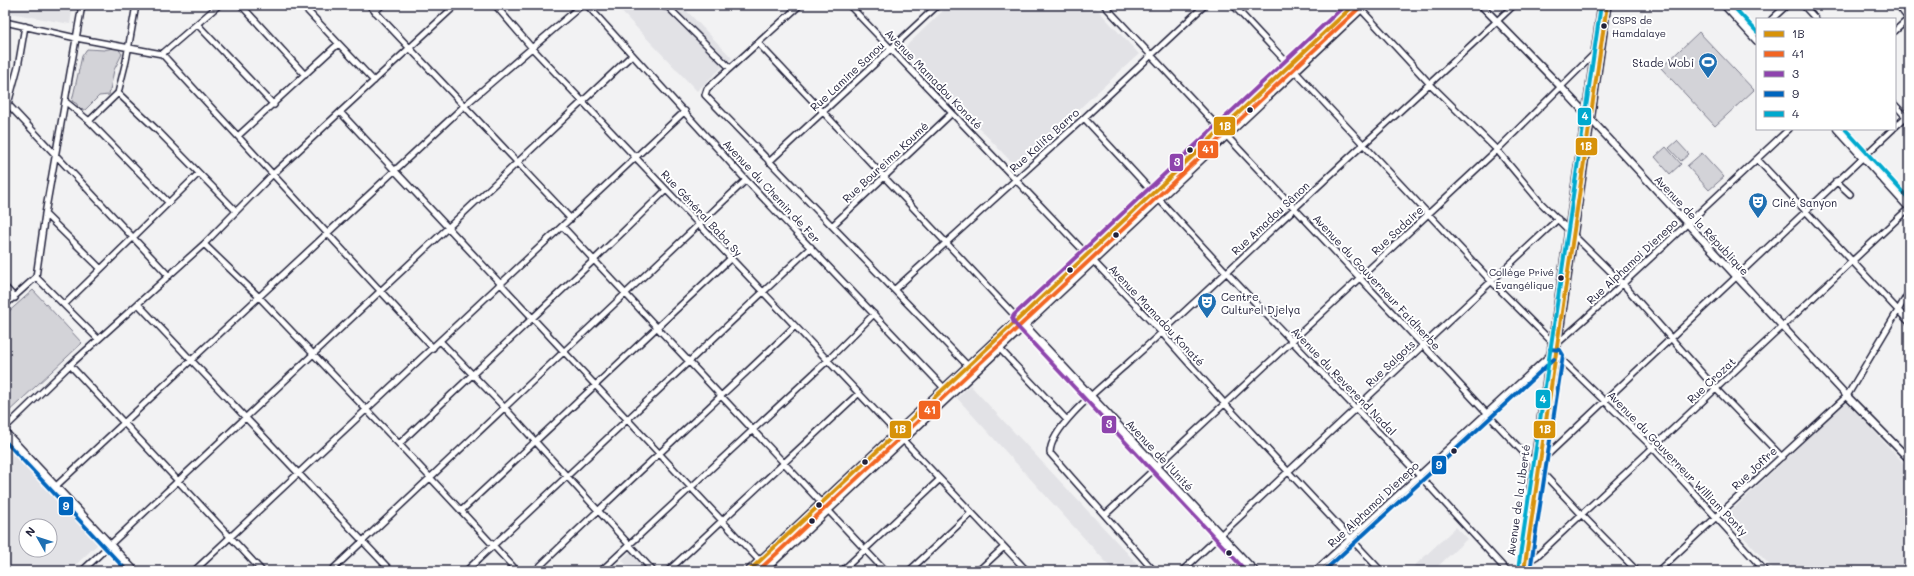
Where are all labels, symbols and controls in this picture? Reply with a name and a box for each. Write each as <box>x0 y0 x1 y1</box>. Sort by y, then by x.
place label: CSPS de Hamdalaye <box>1612 13 1666 40</box>
legend <box>1756 18 1896 130</box>
marker: CSPS de Hamdalaye <box>1599 21 1609 31</box>
text: 1B <box>1792 25 1805 41</box>
street label: Avenue Mamadou Konaté <box>882 26 986 132</box>
street label: Rue Lamine Sanou <box>807 38 887 114</box>
text: 41 <box>1792 45 1804 61</box>
sports icon: Stade Wobi <box>1697 51 1719 79</box>
place label: Stade Wobi <box>1632 55 1694 70</box>
text: 3 <box>1792 65 1799 81</box>
text: 9 <box>1792 85 1799 101</box>
street label: Rue Kalifa Barro <box>1006 104 1082 175</box>
unlabelled marker <box>1245 105 1255 115</box>
text: 4 <box>1792 105 1799 121</box>
line badge: 4 <box>1577 107 1592 126</box>
text: 4 <box>1582 108 1589 123</box>
line badge: 1B <box>1213 116 1236 136</box>
street label: Rue Boureima Koumé <box>839 118 931 206</box>
text: 1B <box>1219 118 1231 133</box>
street label: Avenue du Chemin de Fer <box>720 136 824 246</box>
line badge: 1B <box>1575 137 1598 156</box>
text: 1B <box>1580 138 1592 153</box>
line badge: 41 <box>1197 140 1219 159</box>
text: 41 <box>1202 141 1214 156</box>
unlabelled marker <box>1185 145 1195 155</box>
line badge: 3 <box>1169 153 1184 172</box>
text: 3 <box>1174 154 1181 169</box>
street label: Rue Général Baba Sy <box>658 167 746 260</box>
street label: Avenue de la République <box>1652 172 1753 278</box>
street label: Rue Amadou Sânon <box>1228 178 1312 258</box>
theatre icon: Ciné Sanyon <box>1747 191 1769 219</box>
place label: Ciné Sanyon <box>1772 195 1837 210</box>
street label: Rue Sadaire <box>1368 202 1426 258</box>
street label: Avenue du Gouverneur Faidherbe <box>1310 211 1444 353</box>
street label: Rue Alphamoi Dienepo <box>1583 214 1681 307</box>
unlabelled marker <box>1111 230 1121 240</box>
street label: Avenue Mamadou Konaté <box>1106 261 1208 369</box>
unlabelled marker <box>1065 265 1075 275</box>
place label: Collège Privé Evangélique <box>1489 265 1554 292</box>
marker: Collège Privé Evangélique <box>1556 273 1566 283</box>
place label: Centre Culturel Djelya <box>1221 289 1301 317</box>
theatre icon: Centre Culturel Djelya <box>1196 291 1218 319</box>
street label: Avenue du Reverend Nadal <box>1288 324 1400 438</box>
street label: Rue Salgots <box>1362 336 1418 390</box>
street label: Rue Crozat <box>1684 354 1739 406</box>
street label: Avenue du Gouverneur William Ponty <box>1605 387 1752 539</box>
line badge: 4 <box>1535 389 1551 409</box>
text: 4 <box>1540 391 1547 406</box>
line badge: 41 <box>918 400 941 420</box>
text: 41 <box>924 402 936 417</box>
line badge: 3 <box>1101 415 1117 434</box>
text: 3 <box>1106 416 1113 431</box>
street label: Avenue de l'Unité <box>1123 416 1197 494</box>
line badge: 1B <box>889 420 912 439</box>
line badge: 1B <box>1533 420 1556 439</box>
text: 1B <box>894 421 906 436</box>
text: 1B <box>1539 421 1551 436</box>
street label: Avenue de la Liberté <box>1503 443 1533 557</box>
street label: Rue Joffre <box>1728 443 1780 493</box>
unlabelled marker <box>1449 446 1459 456</box>
line badge: 9 <box>1431 455 1447 475</box>
unlabelled marker <box>860 457 870 467</box>
street label: Rue Alphamoi Dienepo <box>1324 457 1422 550</box>
text: 9 <box>1436 457 1443 472</box>
line badge: 9 <box>58 496 74 516</box>
text: 9 <box>63 498 70 513</box>
unlabelled marker <box>814 500 824 510</box>
unlabelled marker <box>807 516 817 526</box>
north arrow <box>18 518 58 558</box>
text: N <box>21 523 38 539</box>
unlabelled marker <box>1224 548 1234 558</box>

